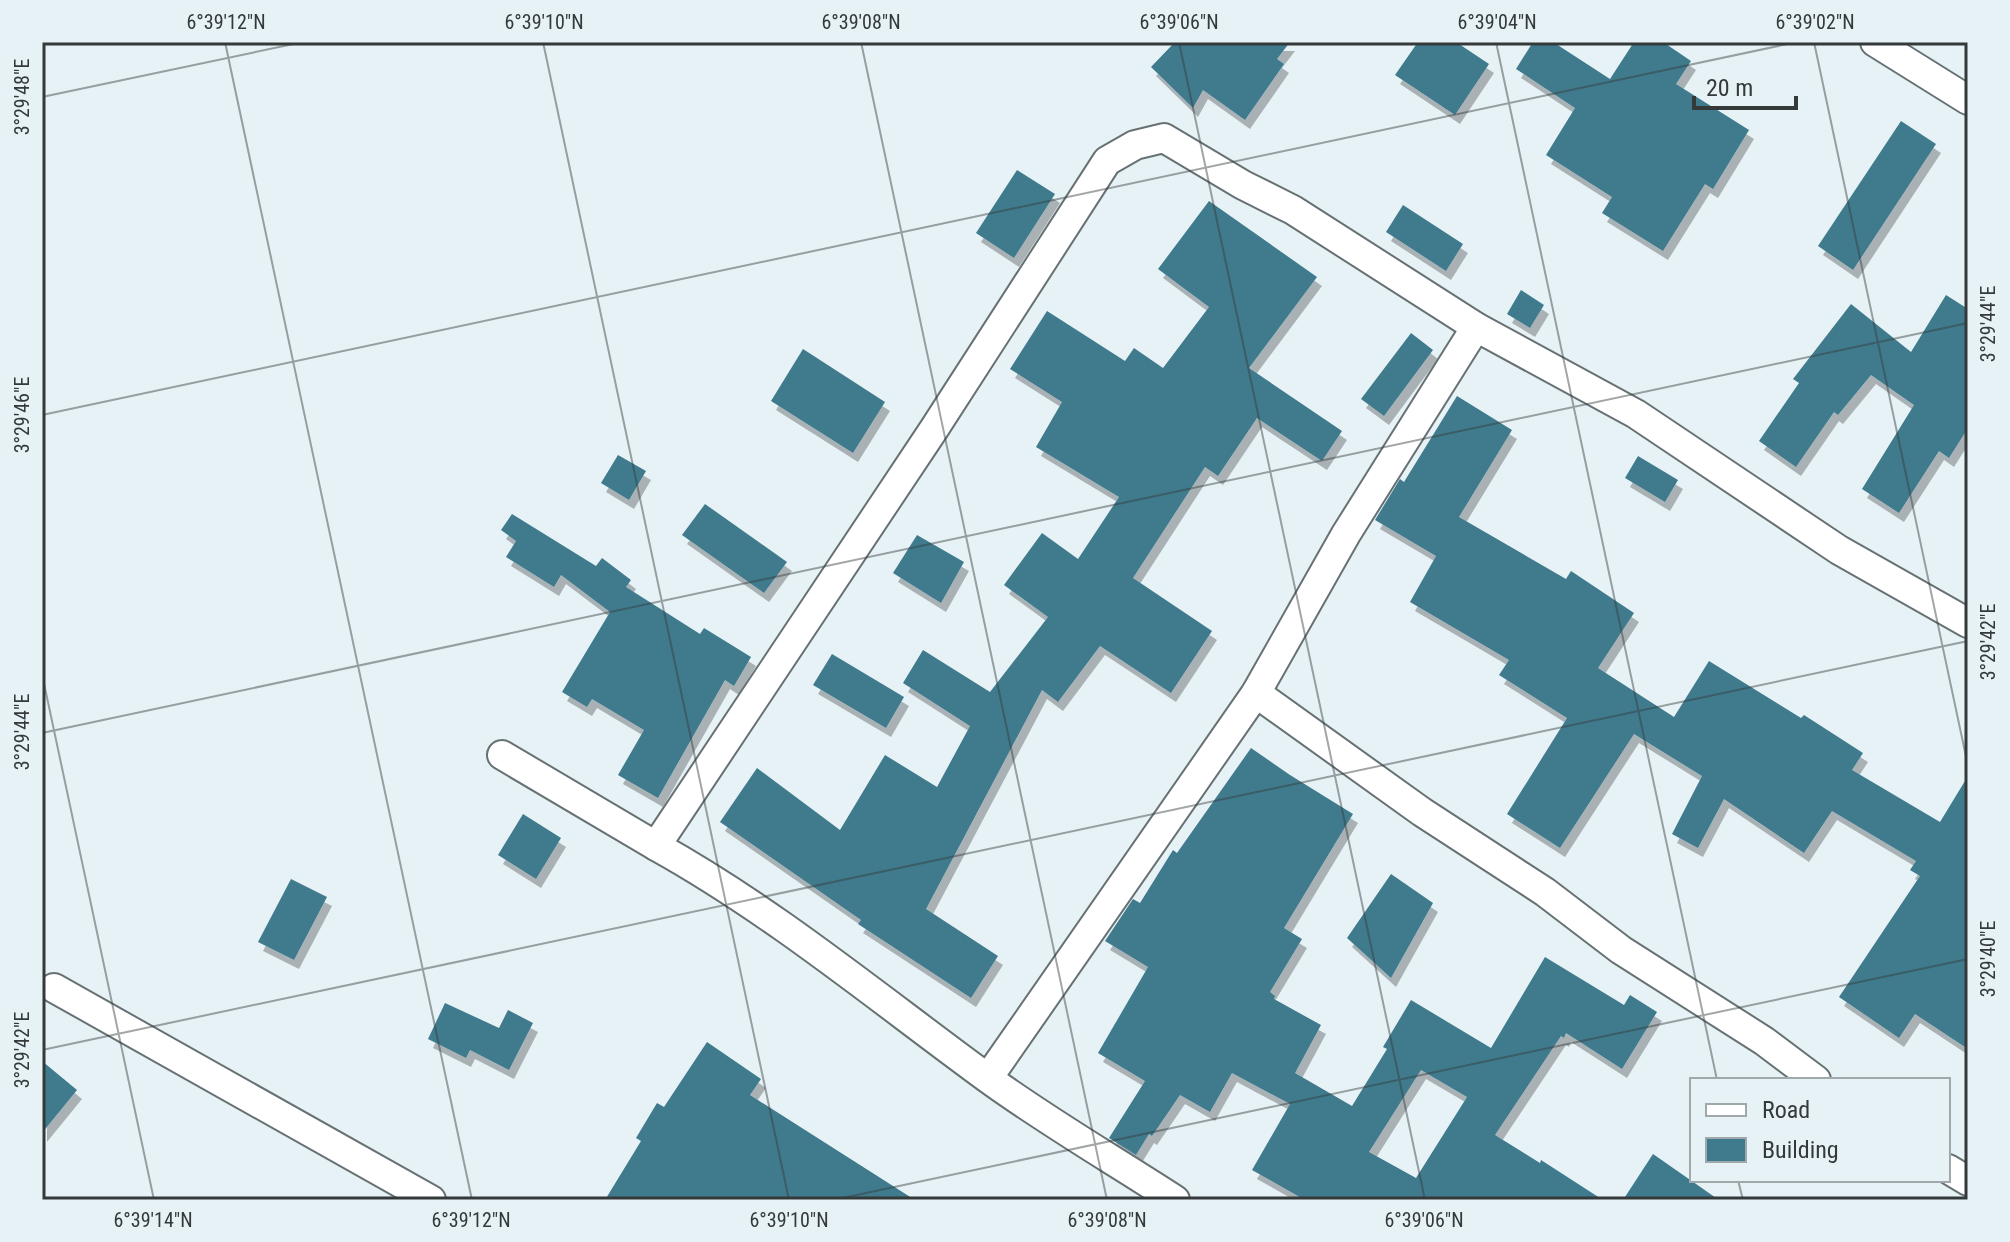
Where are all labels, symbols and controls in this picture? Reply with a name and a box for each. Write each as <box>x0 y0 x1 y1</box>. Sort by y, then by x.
text: 6°39'12"N <box>186 10 266 34</box>
text: 6°39'10"N <box>504 10 584 34</box>
text: 6°39'08"N <box>821 10 901 34</box>
text: 6°39'06"N <box>1139 10 1219 34</box>
text: 6°39'04"N <box>1457 10 1537 34</box>
text: 6°39'02"N <box>1775 10 1855 34</box>
text: 3°29'48"E <box>10 59 34 135</box>
scale bar <box>1694 60 1796 110</box>
text: 20 m <box>1706 74 1753 102</box>
text: 3°29'44"E <box>1976 286 2000 362</box>
text: 3°29'46"E <box>10 377 34 453</box>
text: 3°29'42"E <box>1976 604 2000 680</box>
text: 3°29'44"E <box>10 694 34 770</box>
text: 3°29'40"E <box>1976 921 2000 997</box>
text: 3°29'42"E <box>10 1012 34 1088</box>
legend <box>1690 1078 1950 1182</box>
text: Road <box>1762 1096 1810 1124</box>
text: Building <box>1762 1136 1839 1164</box>
text: 6°39'14"N <box>113 1208 193 1232</box>
text: 6°39'12"N <box>431 1208 511 1232</box>
text: 6°39'10"N <box>749 1208 829 1232</box>
text: 6°39'08"N <box>1067 1208 1147 1232</box>
text: 6°39'06"N <box>1384 1208 1464 1232</box>

